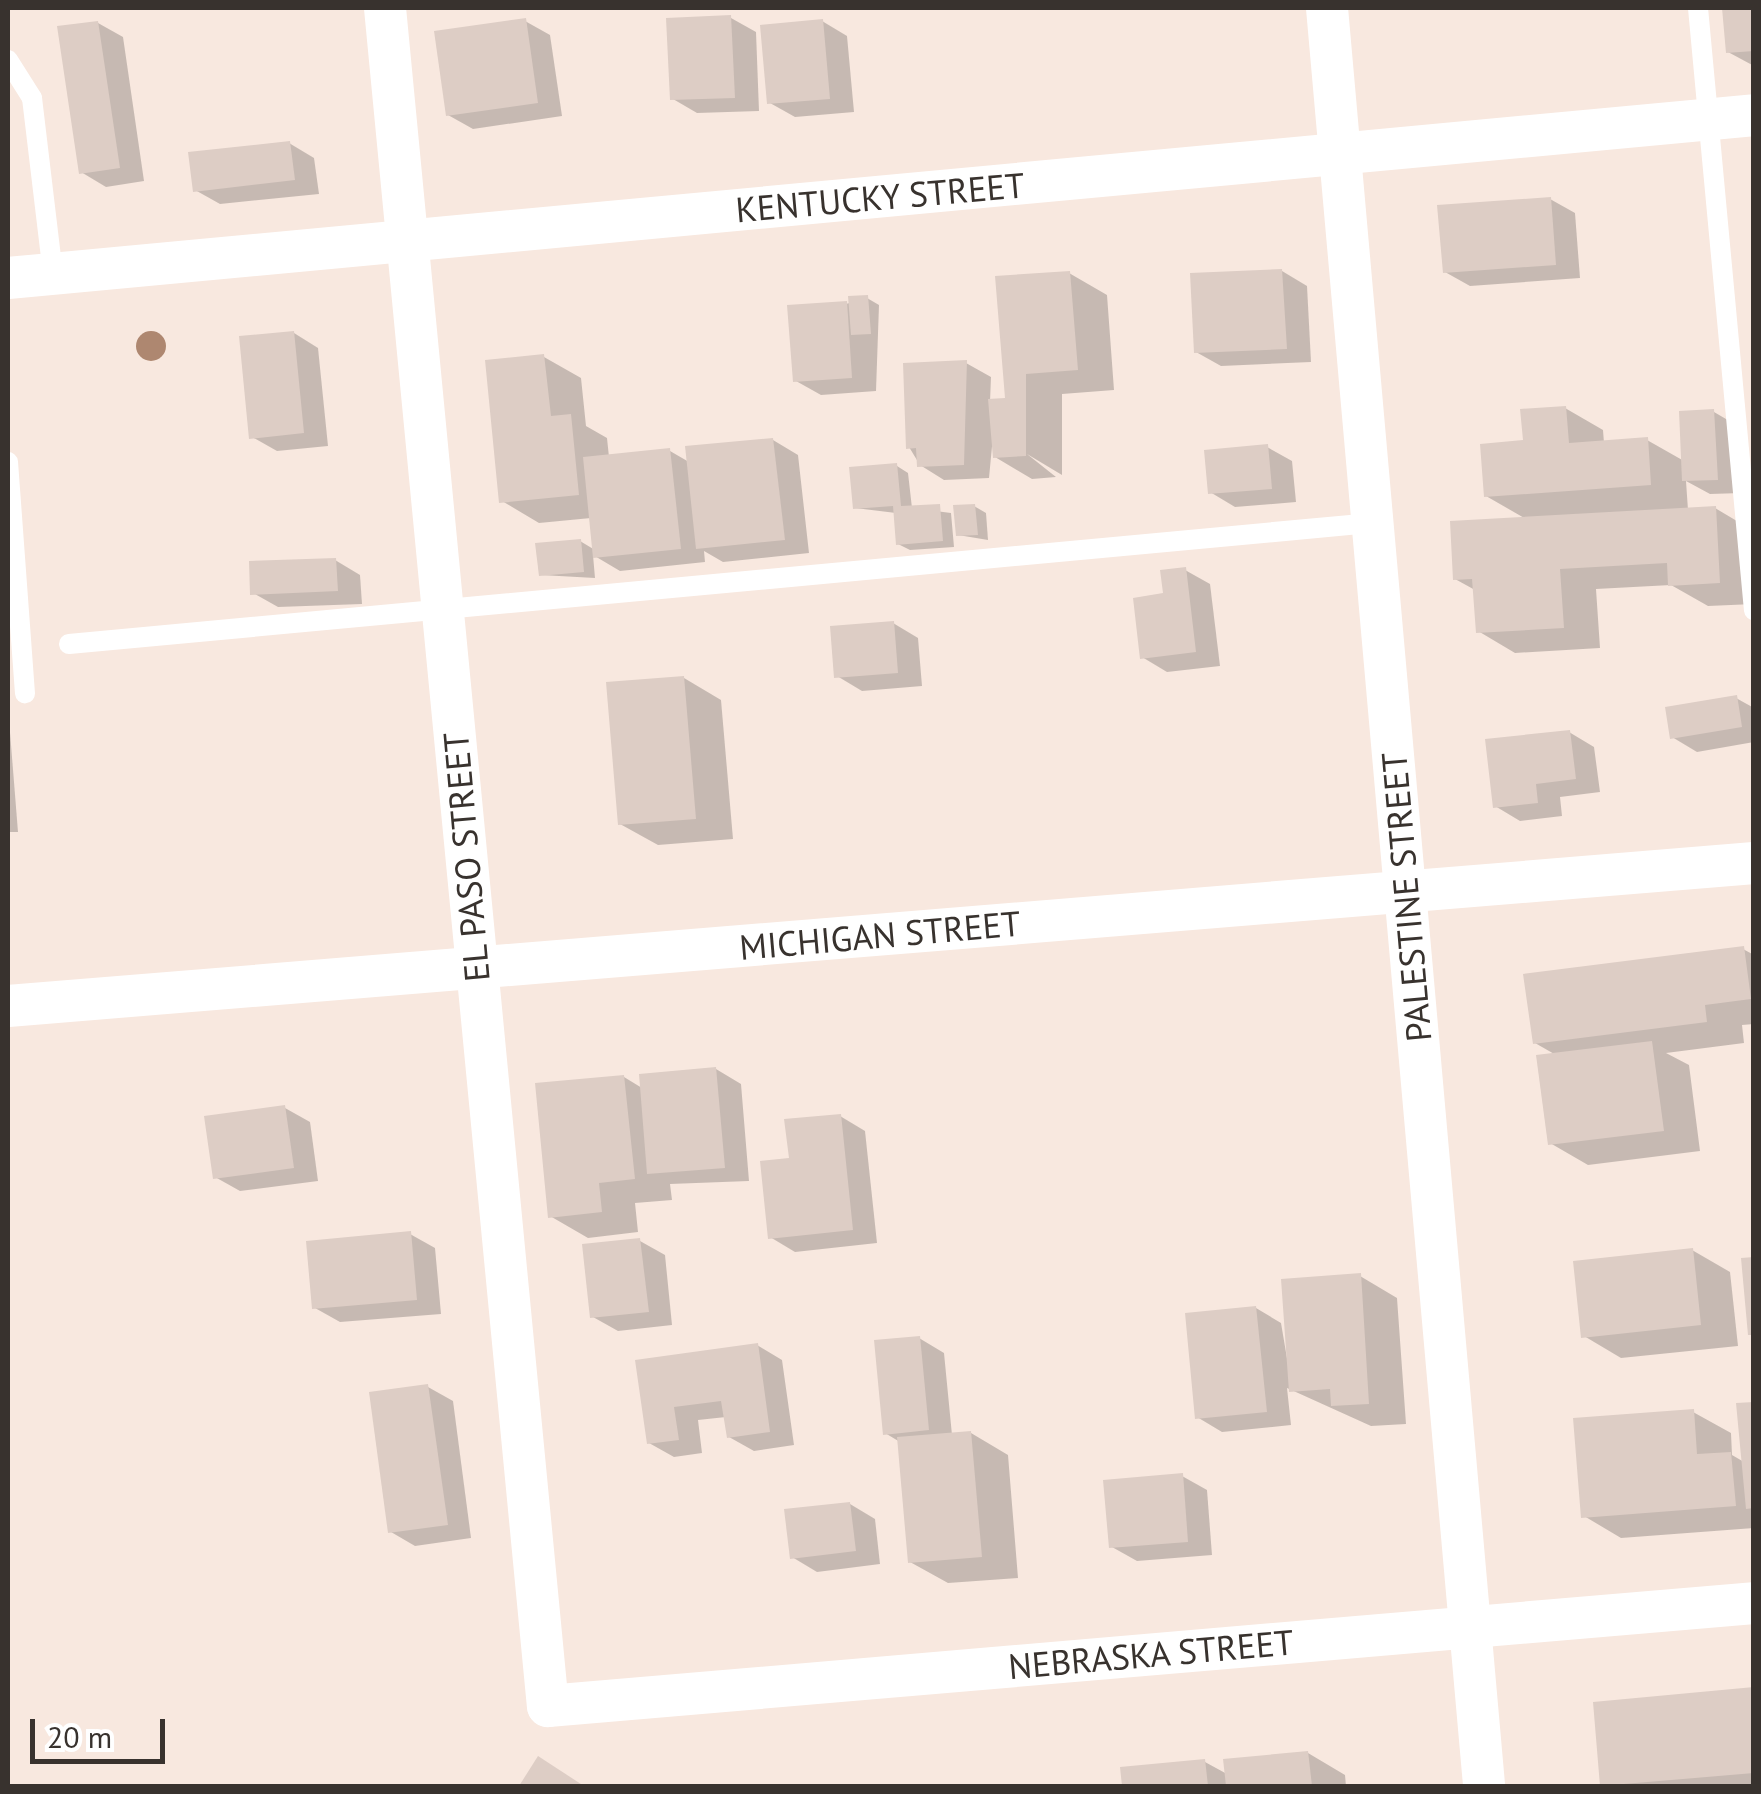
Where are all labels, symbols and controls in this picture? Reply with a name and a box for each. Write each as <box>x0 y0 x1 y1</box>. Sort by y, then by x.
street label: KENTUCKY STREET <box>733 163 1027 231</box>
street label: EL PASO STREET <box>434 730 498 984</box>
street label: PALESTINE STREET <box>1372 751 1440 1043</box>
street label: MICHIGAN STREET <box>738 902 1022 968</box>
street label: NEBRASKA STREET <box>1006 1621 1296 1687</box>
scale bar <box>35 1699 170 1761</box>
text: 20 m <box>47 1717 112 1756</box>

